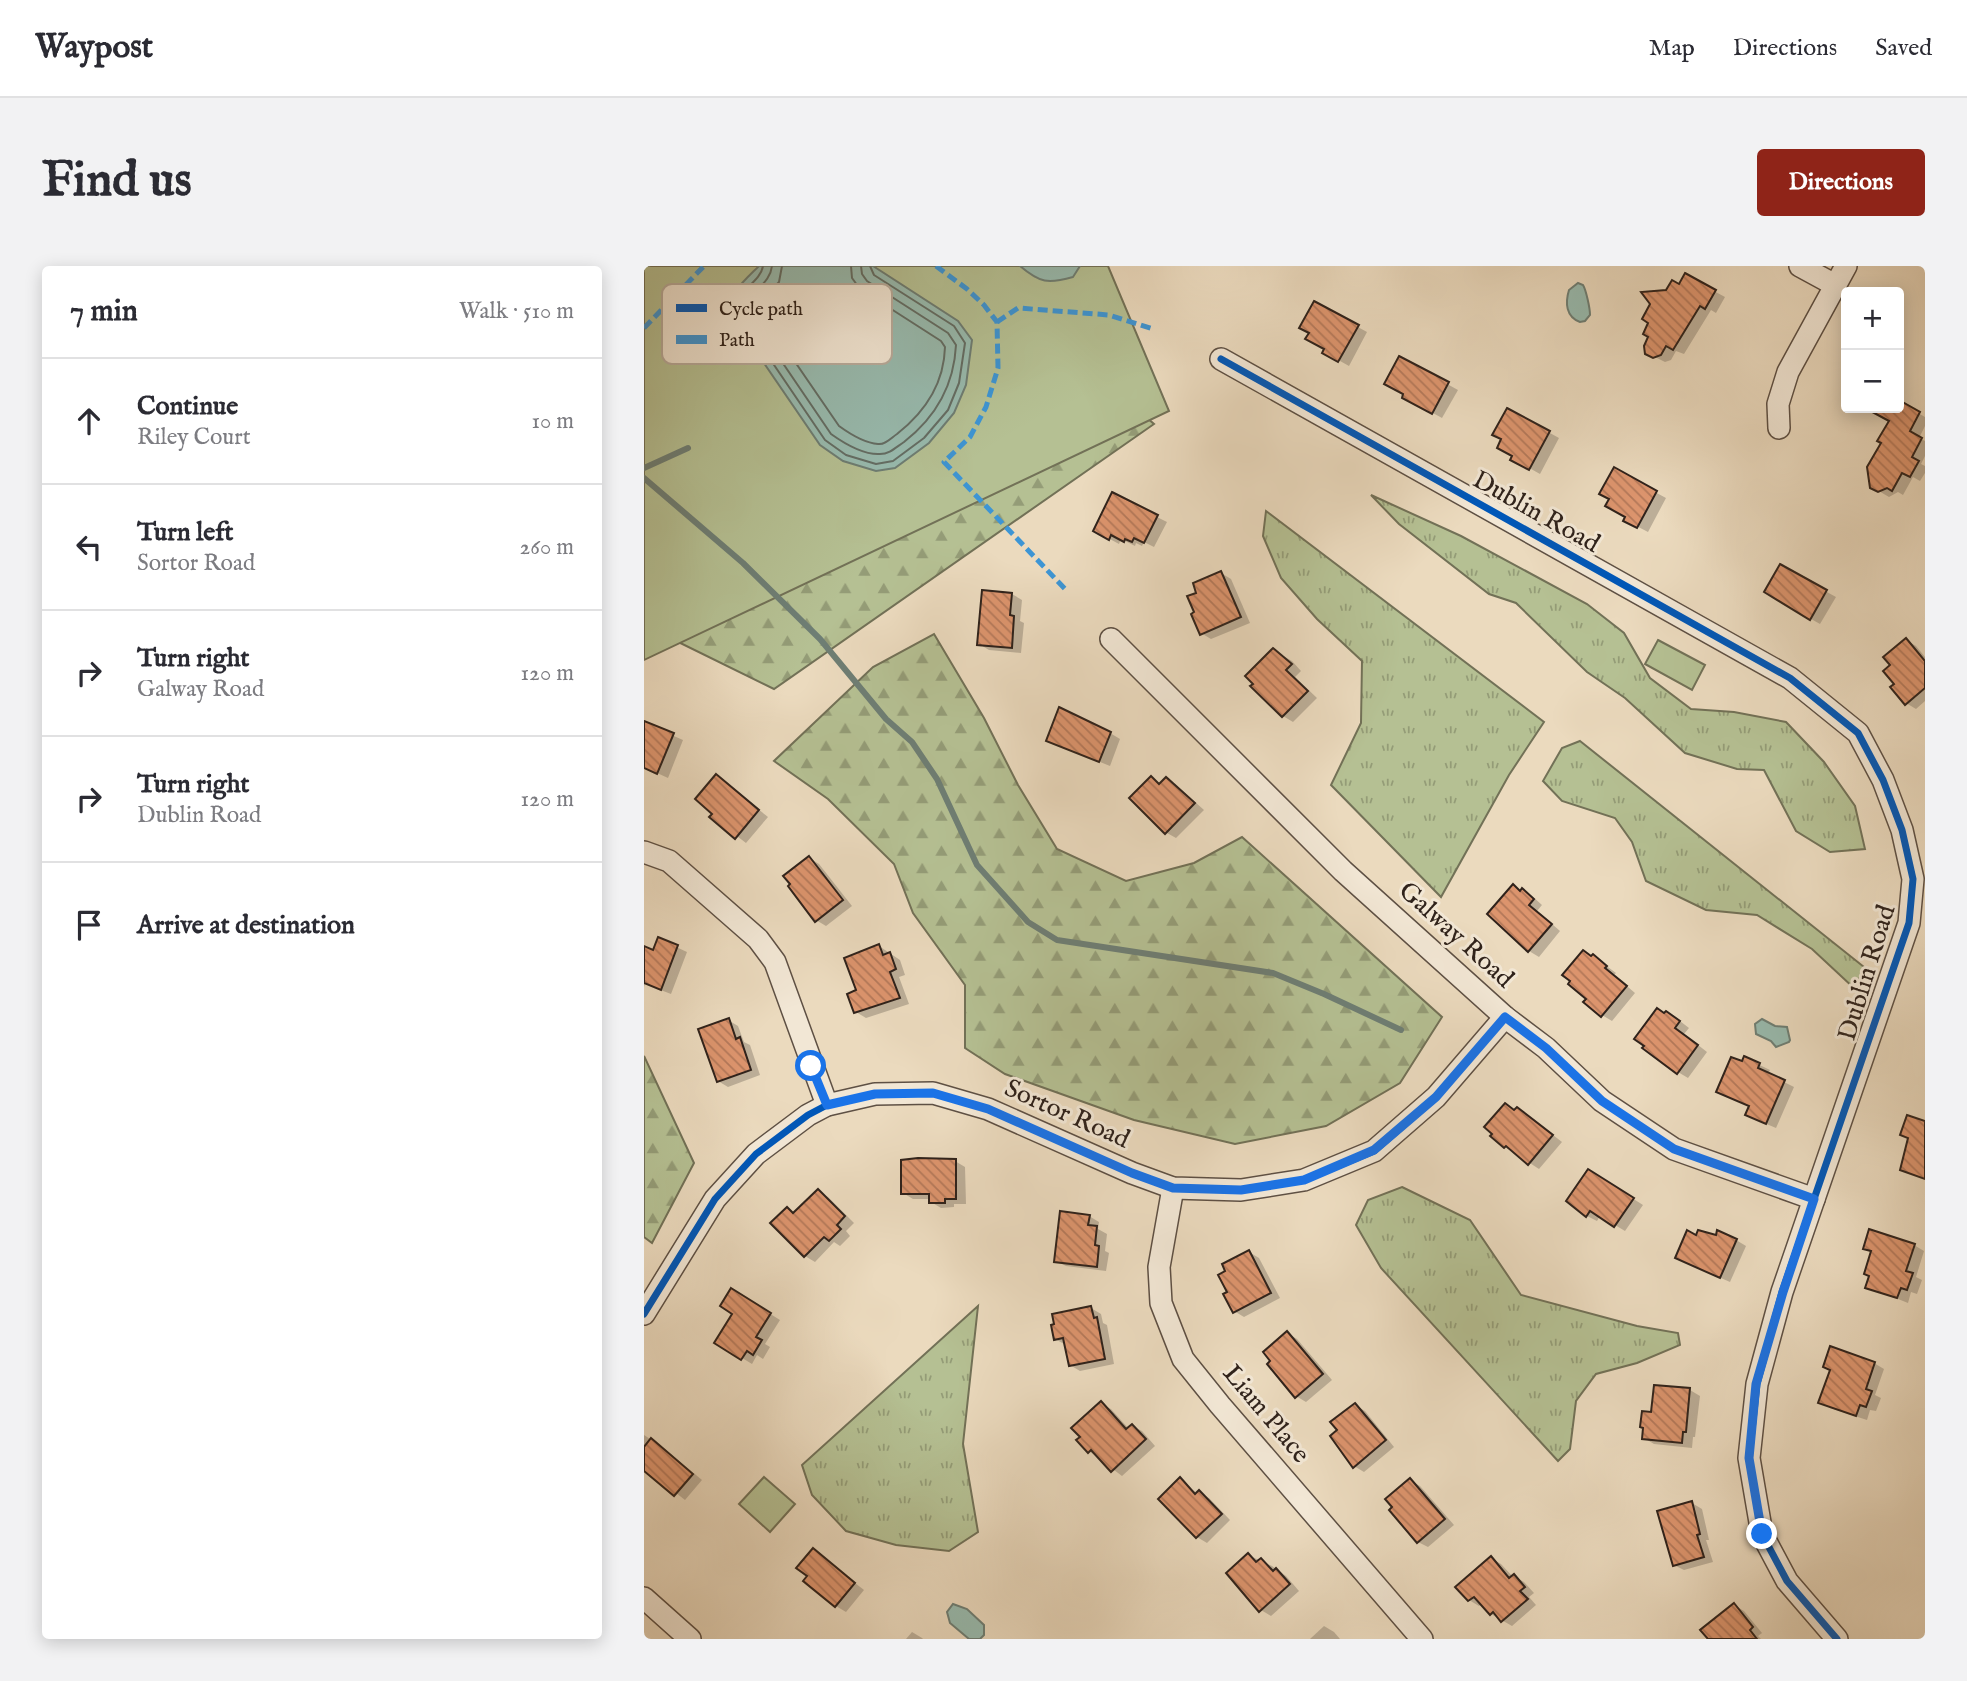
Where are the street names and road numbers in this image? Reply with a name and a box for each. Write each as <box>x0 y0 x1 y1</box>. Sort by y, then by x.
street label: Dublin Road <box>1467 464 1606 561</box>
street label: Galway Road <box>1392 875 1521 995</box>
street label: Dublin Road <box>1831 901 1903 1045</box>
street label: Sortor Road <box>999 1072 1135 1156</box>
street label: Liam Place <box>1215 1358 1317 1470</box>

